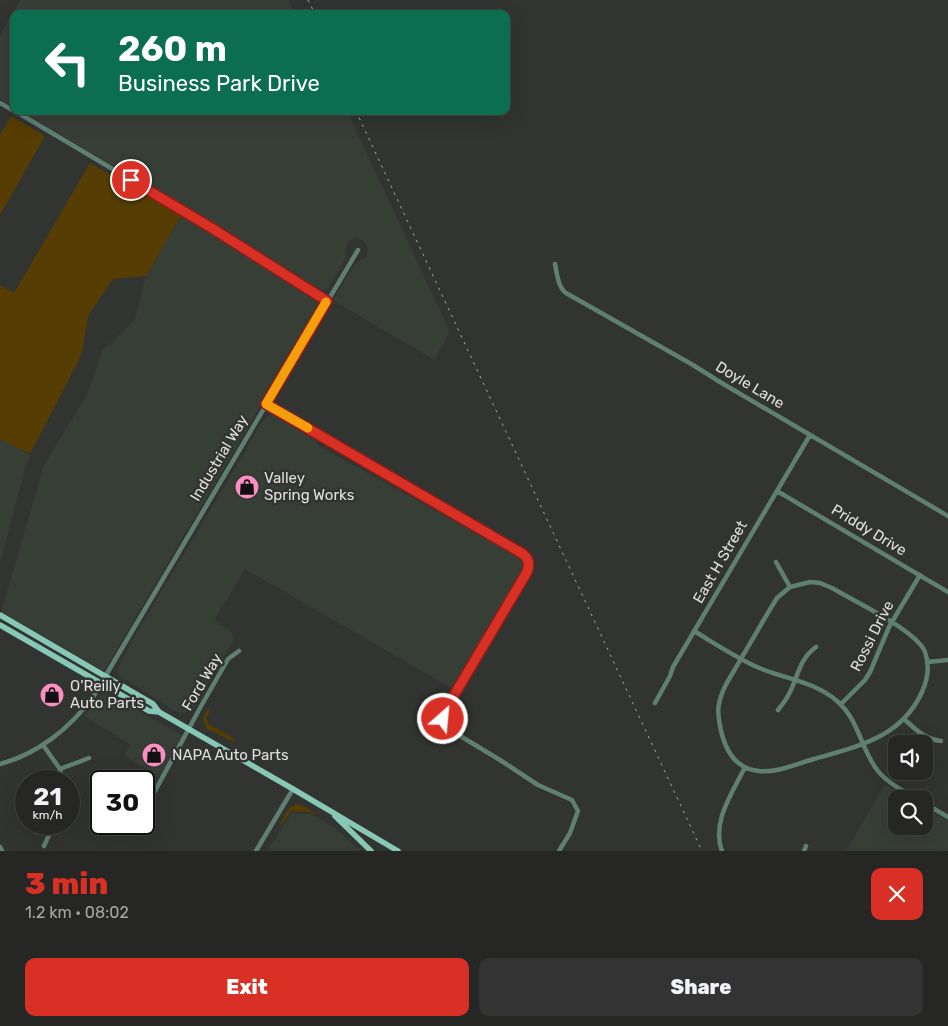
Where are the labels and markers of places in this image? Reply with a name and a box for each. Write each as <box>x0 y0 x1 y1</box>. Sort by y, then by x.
pin <box>110 159 152 201</box>
place label: Valley Spring Works <box>264 469 355 504</box>
shop icon: Valley Spring Works <box>234 474 260 500</box>
place label: O'Reilly Auto Parts <box>70 677 144 712</box>
shop icon: O'Reilly Auto Parts <box>39 682 65 708</box>
shop icon: NAPA Auto Parts <box>141 742 167 768</box>
place label: NAPA Auto Parts <box>172 746 289 764</box>

